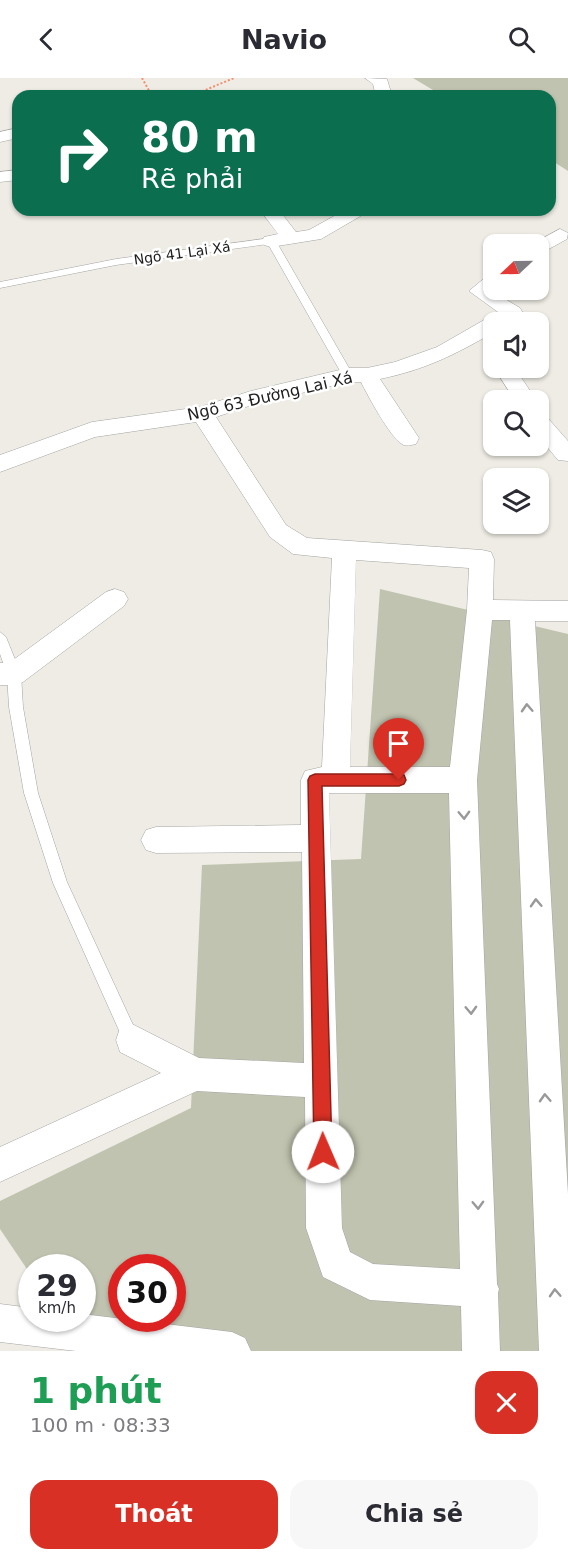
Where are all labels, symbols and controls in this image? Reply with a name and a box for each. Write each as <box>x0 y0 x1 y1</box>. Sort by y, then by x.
icon: back <box>30 23 63 56</box>
icon: search <box>505 23 538 56</box>
text: Navio <box>241 24 327 55</box>
text: 80 m <box>141 113 258 162</box>
icon: right <box>42 114 120 192</box>
text: Rẽ phải <box>141 163 243 194</box>
north arrow <box>483 234 549 300</box>
map controls <box>483 234 549 534</box>
street label: Ngõ 41 Lại Xá <box>133 238 231 268</box>
button: sound <box>483 312 549 378</box>
street label: Ngõ 63 Đường Lai Xá <box>185 368 355 424</box>
button: search <box>483 390 549 456</box>
button: layers <box>483 468 549 534</box>
one-way arrow <box>520 704 533 713</box>
pin <box>373 718 424 780</box>
icon: arrive <box>382 727 415 760</box>
one-way arrow <box>458 810 471 819</box>
one-way arrow <box>530 899 542 908</box>
one-way arrow <box>465 1005 477 1014</box>
one-way arrow <box>539 1093 552 1102</box>
position arrow <box>291 1120 355 1184</box>
one-way arrow <box>472 1200 484 1209</box>
speed limit sign: 30 <box>108 1254 186 1332</box>
text: 29 <box>36 1268 78 1303</box>
one-way arrow <box>549 1288 562 1297</box>
text: km/h <box>38 1299 76 1317</box>
text: 1 phút <box>30 1370 162 1411</box>
button: close <box>475 1371 538 1434</box>
text: 100 m · 08:33 <box>30 1413 171 1437</box>
button: Thoát <box>30 1480 278 1549</box>
button: Chia sẻ <box>290 1480 538 1549</box>

